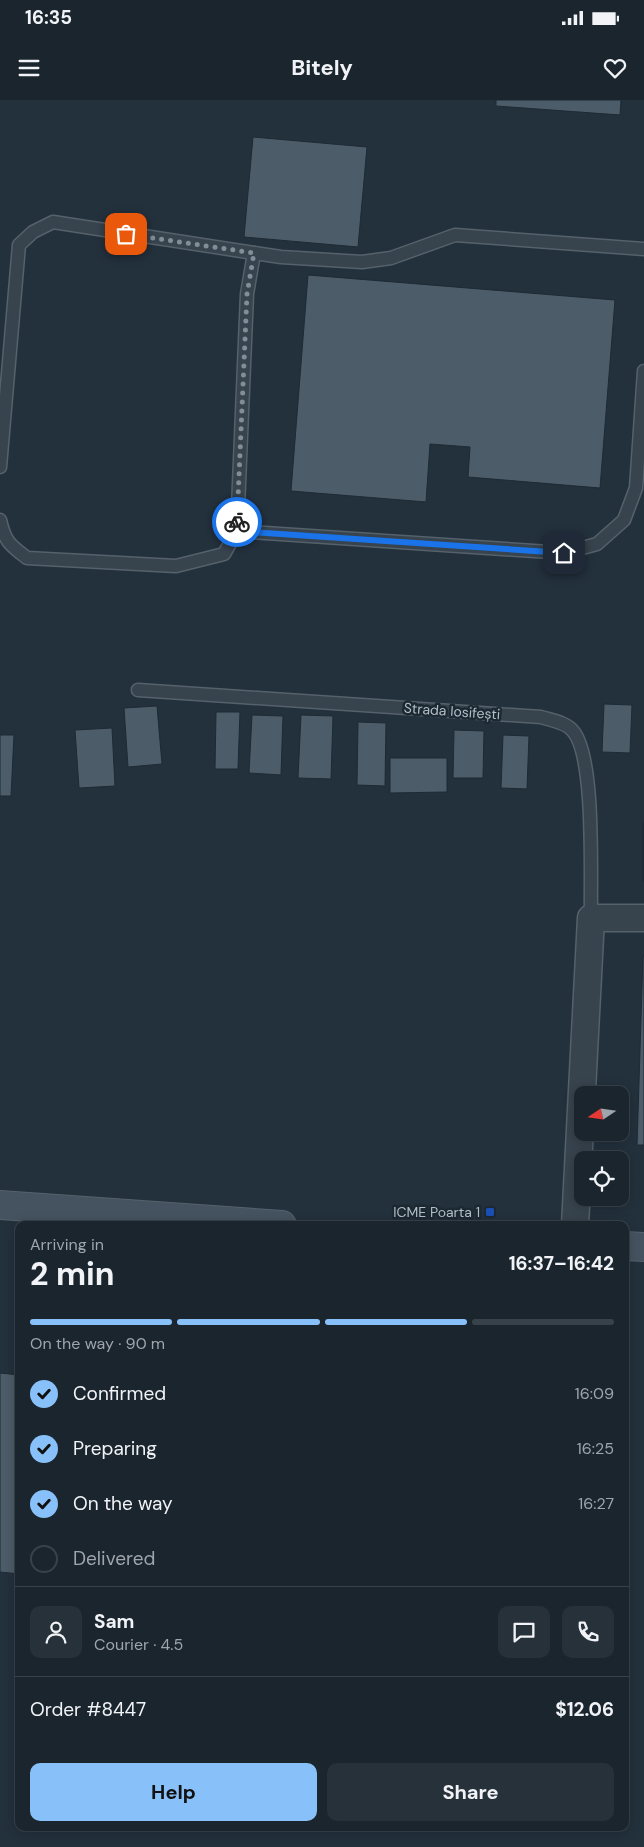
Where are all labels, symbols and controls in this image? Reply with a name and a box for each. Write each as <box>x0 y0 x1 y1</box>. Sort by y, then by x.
text: 16:35 <box>25 5 72 30</box>
text: Bitely <box>291 53 353 82</box>
icon: menu <box>15 54 43 82</box>
icon: heart <box>601 54 629 82</box>
pin <box>105 213 147 255</box>
icon: bag <box>112 220 140 248</box>
courier <box>212 497 262 547</box>
icon: bike <box>223 508 251 536</box>
pin <box>543 532 585 574</box>
icon: home <box>550 539 578 567</box>
street label: Strada Iosifești <box>403 699 501 723</box>
north arrow <box>574 1086 629 1141</box>
map controls <box>574 1086 629 1206</box>
button: locate <box>574 1151 629 1206</box>
place label: ICME Poarta 1 <box>393 1203 480 1221</box>
marker: ICME Poarta 1 <box>484 1206 496 1218</box>
text: Arriving in <box>30 1234 104 1255</box>
text: 16:37–16:42 <box>509 1251 614 1276</box>
text: 2 min <box>30 1253 115 1295</box>
text: On the way · 90 m <box>30 1333 165 1354</box>
icon: check <box>30 1380 58 1408</box>
text: Confirmed <box>73 1381 166 1406</box>
text: 16:09 <box>575 1383 614 1404</box>
icon: check <box>30 1435 58 1463</box>
text: Preparing <box>73 1436 157 1461</box>
text: 16:25 <box>577 1438 614 1459</box>
icon: check <box>30 1490 58 1518</box>
text: On the way <box>73 1491 173 1516</box>
text: 16:27 <box>578 1493 614 1514</box>
text: Delivered <box>73 1546 155 1571</box>
button: person <box>30 1606 82 1658</box>
button: chat <box>498 1606 550 1658</box>
button: phone <box>562 1606 614 1658</box>
text: Sam <box>94 1609 135 1634</box>
text: Courier · 4.5 <box>94 1634 183 1655</box>
text: Order #8447 <box>30 1697 146 1722</box>
text: $12.06 <box>555 1697 614 1722</box>
button: Help <box>30 1763 317 1821</box>
button: Share <box>327 1763 614 1821</box>

